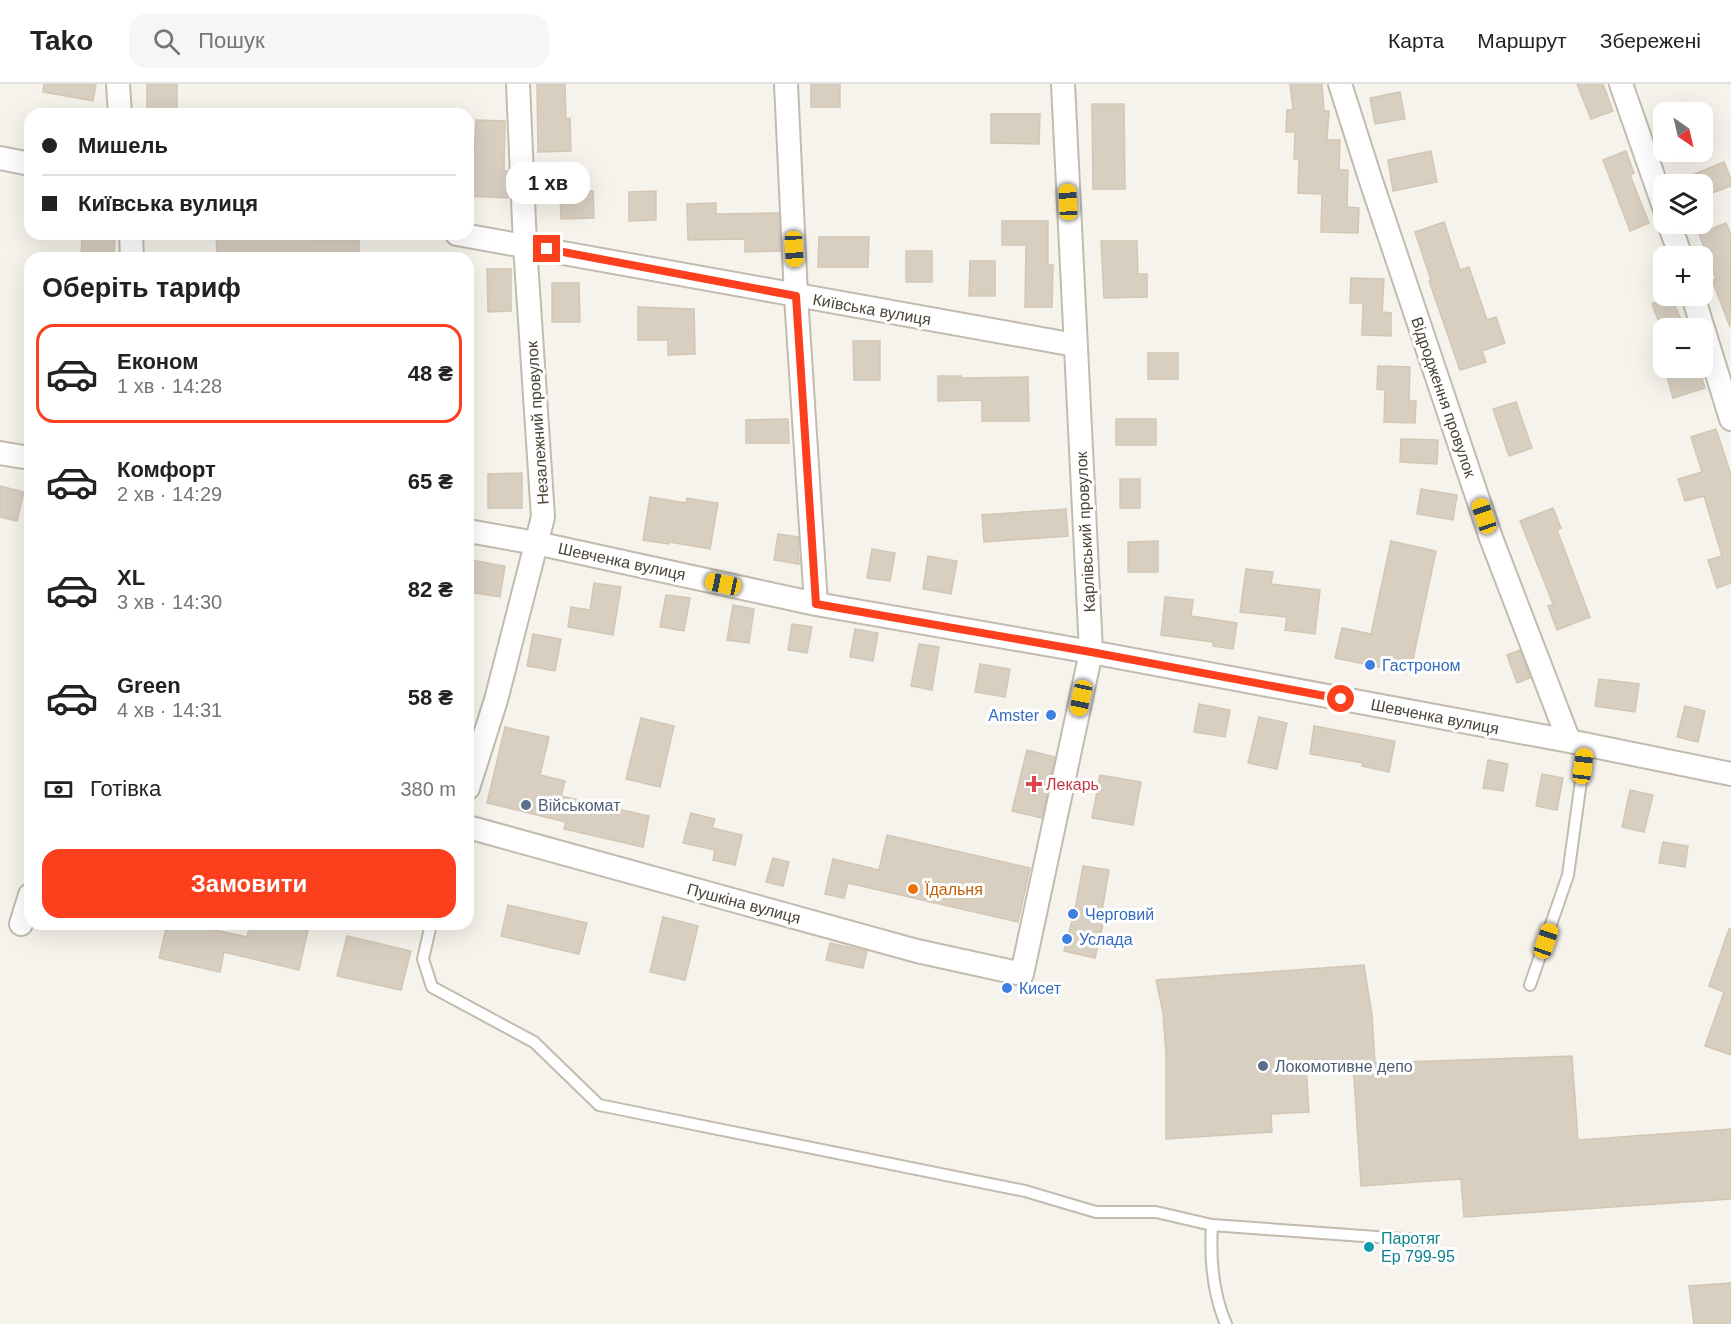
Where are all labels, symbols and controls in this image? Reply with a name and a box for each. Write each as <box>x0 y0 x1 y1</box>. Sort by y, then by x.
search box <box>129 14 549 68</box>
text: Tako <box>30 25 93 56</box>
icon: search <box>150 25 183 58</box>
text: Пошук <box>198 28 265 53</box>
text: Карта <box>1388 29 1444 52</box>
text: Маршрут <box>1477 29 1567 52</box>
text: Збережені <box>1600 29 1701 52</box>
north arrow <box>1653 102 1713 162</box>
map controls <box>1653 102 1713 378</box>
text: Мишель <box>78 133 168 158</box>
callout: 1 хв <box>505 162 589 204</box>
text: 1 хв <box>528 172 568 194</box>
button: layers <box>1653 174 1713 234</box>
car <box>1058 184 1078 220</box>
text: Київська вулиця <box>78 191 258 216</box>
car <box>784 231 804 267</box>
route end <box>533 235 560 262</box>
button: + <box>1653 246 1713 306</box>
text: Оберіть тариф <box>42 273 241 303</box>
street label: Київська вулиця <box>811 291 932 328</box>
street label: Відродження провулок <box>1408 315 1479 480</box>
button: − <box>1653 318 1713 378</box>
street label: Незалежний провулок <box>523 340 552 505</box>
icon: car <box>45 347 99 401</box>
text: Економ <box>117 349 199 374</box>
text: 48 ₴ <box>408 361 453 386</box>
text: 1 хв · 14:28 <box>117 375 222 397</box>
street label: Карлівський провулок <box>1073 450 1098 613</box>
icon: car <box>45 455 99 509</box>
text: Комфорт <box>117 457 216 482</box>
text: 65 ₴ <box>408 469 453 494</box>
text: 2 хв · 14:29 <box>117 483 222 505</box>
car <box>1470 496 1498 536</box>
street label: Шевченка вулиця <box>557 540 687 583</box>
icon: car <box>45 563 99 617</box>
text: XL <box>117 565 145 590</box>
car <box>704 571 742 597</box>
text: 82 ₴ <box>408 577 453 602</box>
text: 3 хв · 14:30 <box>117 591 222 613</box>
place label: Гастроном <box>1382 657 1461 674</box>
marker: Гастроном <box>1363 658 1377 672</box>
icon: car <box>45 671 99 725</box>
text: Green <box>117 673 181 698</box>
car <box>1068 679 1094 717</box>
text: 58 ₴ <box>408 685 453 710</box>
route start <box>1327 685 1354 712</box>
street label: Шевченка вулиця <box>1369 696 1500 737</box>
text: 4 хв · 14:31 <box>117 699 222 721</box>
place label: Amster <box>988 707 1040 724</box>
marker: Amster <box>1044 708 1058 722</box>
car <box>1572 747 1594 785</box>
icon: cash <box>42 773 75 806</box>
text: Готівка <box>90 776 161 801</box>
place label: Лекарь <box>1046 776 1099 793</box>
marker: Лекарь <box>1027 777 1041 791</box>
text: 380 m <box>400 778 456 800</box>
place label: Військомат <box>538 797 621 814</box>
marker: Військомат <box>519 798 533 812</box>
button: Замовити <box>42 849 456 918</box>
street label: Пушкіна вулиця <box>685 880 803 927</box>
place label: Їдальня <box>925 881 983 898</box>
marker: Їдальня <box>906 882 920 896</box>
place label: Черговий <box>1085 906 1154 923</box>
marker: Черговий <box>1066 907 1080 921</box>
car <box>1532 921 1560 961</box>
place label: Услада <box>1079 931 1133 948</box>
marker: Услада <box>1060 932 1074 946</box>
place label: Кисет <box>1019 980 1062 997</box>
marker: Кисет <box>1000 981 1014 995</box>
place label: Локомотивне депо <box>1275 1058 1413 1075</box>
marker: Локомотивне депо <box>1256 1059 1270 1073</box>
place label: Паротяг Ер 799-95 <box>1381 1230 1455 1265</box>
marker: Паротяг Ер 799-95 <box>1362 1240 1376 1254</box>

